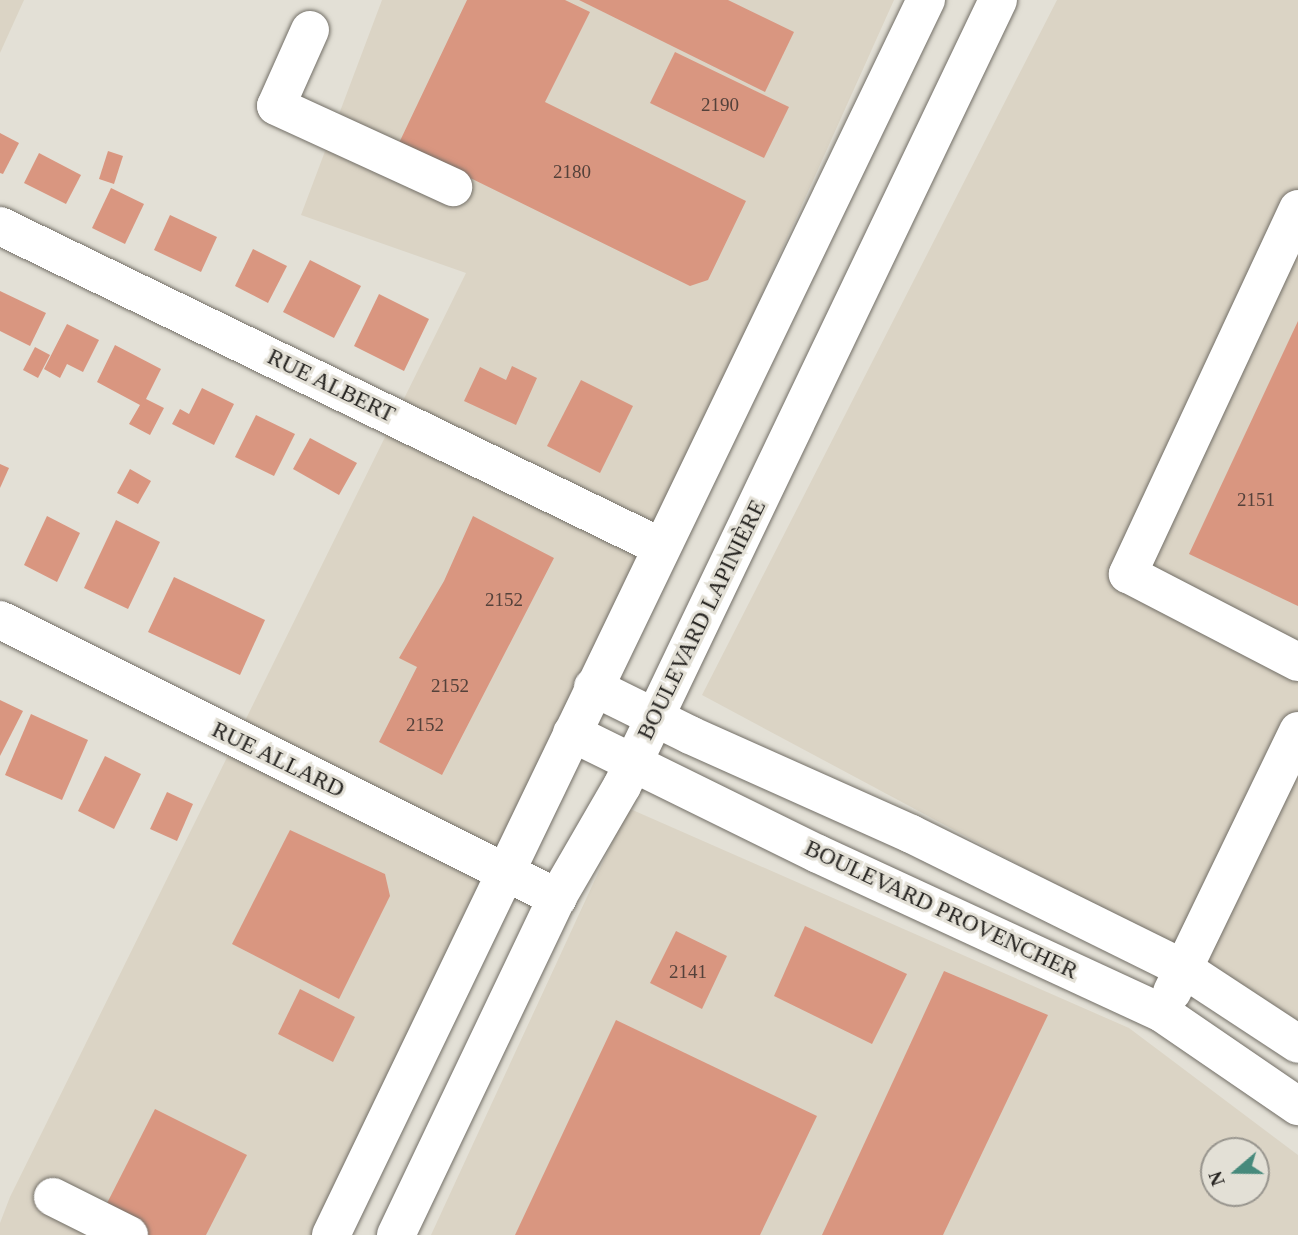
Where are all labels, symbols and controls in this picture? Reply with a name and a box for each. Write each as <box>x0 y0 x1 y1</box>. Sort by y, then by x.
house number: 2190 <box>701 94 739 116</box>
house number: 2180 <box>553 161 591 183</box>
street label: RUE ALBERT <box>262 343 400 429</box>
house number: 2151 <box>1237 489 1275 511</box>
street label: BOULEVARD LAPINIÈRE <box>632 496 772 744</box>
house number: 2152 <box>485 589 523 611</box>
house number: 2152 <box>431 675 469 697</box>
house number: 2152 <box>406 714 444 736</box>
street label: RUE ALLARD <box>207 716 349 804</box>
street label: BOULEVARD PROVENCHER <box>800 835 1082 985</box>
house number: 2141 <box>669 961 707 983</box>
north arrow <box>1200 1137 1270 1207</box>
text: N <box>1204 1169 1229 1189</box>

